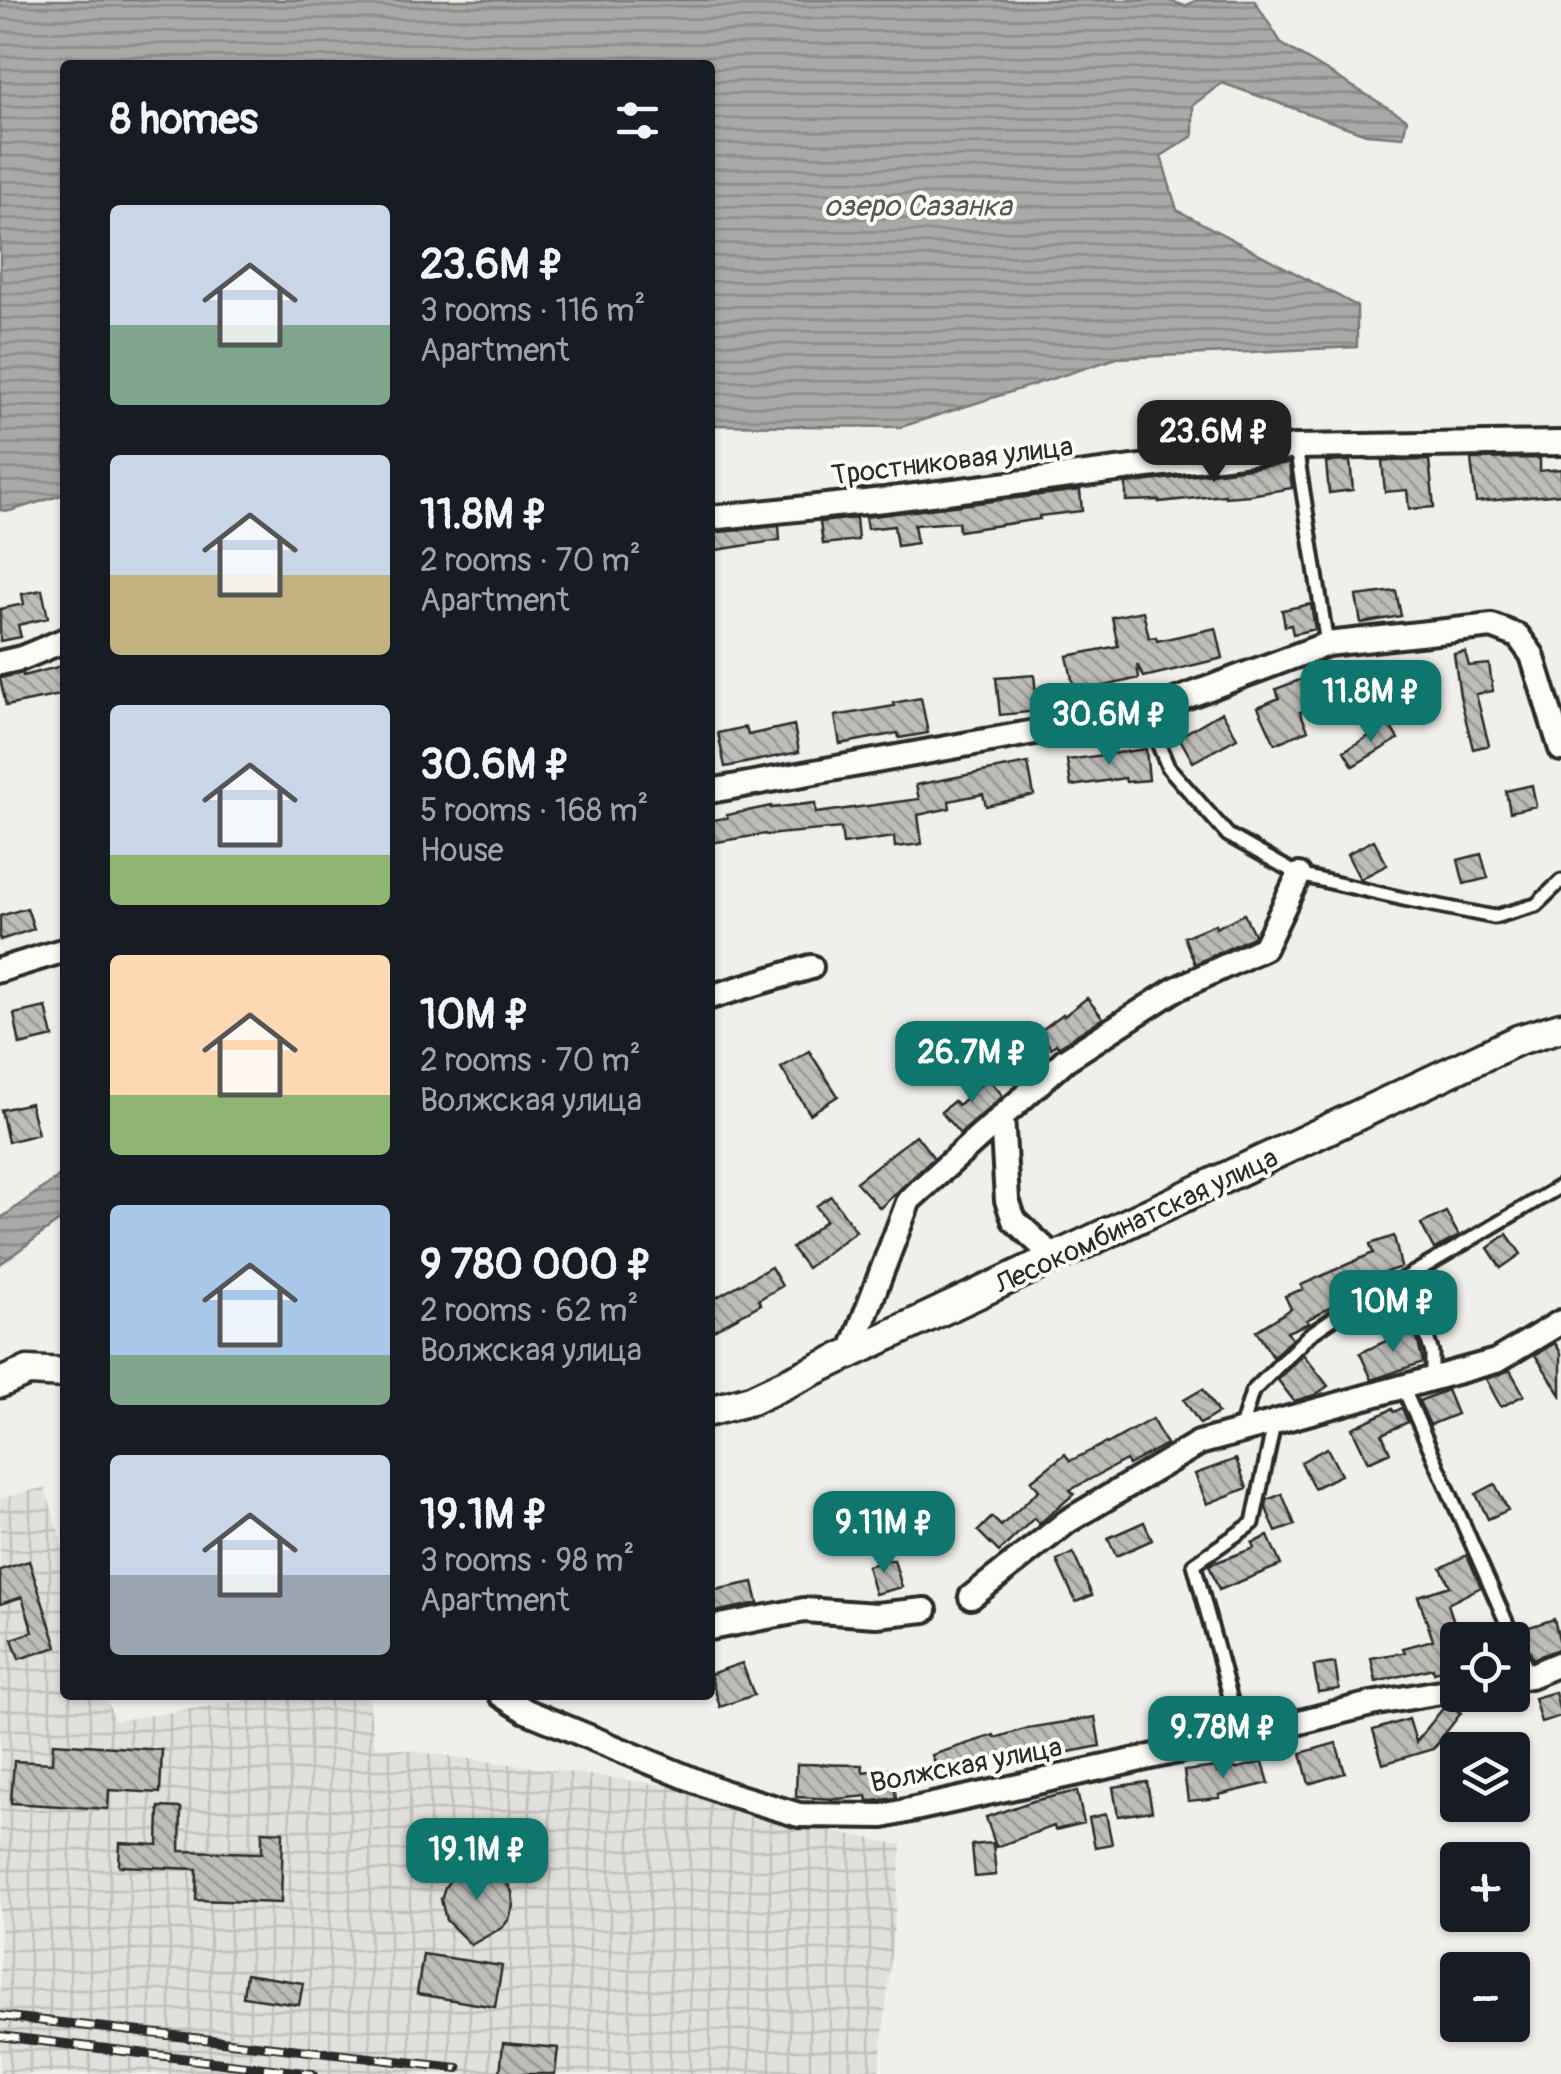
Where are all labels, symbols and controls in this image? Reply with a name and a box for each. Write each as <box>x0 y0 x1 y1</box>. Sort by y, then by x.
icon: filters <box>610 93 665 148</box>
text: 8 homes <box>110 94 258 146</box>
water label: озеро Сазанка <box>824 188 1014 225</box>
text: 23.6M ₽ <box>420 239 564 291</box>
icon: home <box>190 245 310 365</box>
text: 3 rooms · 116 m² <box>420 291 645 331</box>
text: Apartment <box>420 331 569 371</box>
pin: 23.6M ₽ <box>1122 400 1306 485</box>
text: 23.6M ₽ <box>1159 412 1269 452</box>
street label: Тростниковая улица <box>829 429 1075 494</box>
text: 11.8M ₽ <box>420 489 548 541</box>
icon: home <box>190 495 310 615</box>
text: 2 rooms · 70 m² <box>420 541 641 581</box>
text: Apartment <box>420 581 569 621</box>
pin: 11.8M ₽ <box>1279 660 1463 745</box>
text: 11.8M ₽ <box>1322 672 1420 712</box>
pin: 30.6M ₽ <box>1017 683 1201 768</box>
text: 30.6M ₽ <box>1052 695 1166 735</box>
text: 30.6M ₽ <box>420 739 570 791</box>
icon: home <box>190 745 310 865</box>
text: 5 rooms · 168 m² <box>420 791 649 831</box>
text: House <box>420 831 504 871</box>
text: 10M ₽ <box>420 989 530 1041</box>
icon: home <box>190 995 310 1115</box>
pin: 26.7M ₽ <box>880 1021 1064 1106</box>
text: 26.7M ₽ <box>917 1033 1027 1073</box>
text: 2 rooms · 70 m² <box>420 1041 641 1081</box>
text: Волжская улица <box>420 1081 642 1121</box>
street label: Лесокомбинатская улица <box>989 1140 1284 1303</box>
text: 9 780 000 ₽ <box>420 1239 652 1291</box>
icon: home <box>190 1245 310 1365</box>
pin: 10M ₽ <box>1323 1270 1463 1355</box>
text: 10M ₽ <box>1351 1282 1435 1322</box>
text: 2 rooms · 62 m² <box>420 1291 638 1331</box>
text: Волжская улица <box>420 1331 642 1371</box>
text: 19.1M ₽ <box>420 1489 548 1541</box>
pin: 9.11M ₽ <box>792 1491 976 1576</box>
icon: home <box>190 1495 310 1615</box>
text: 9.11M ₽ <box>835 1503 933 1543</box>
text: 3 rooms · 98 m² <box>420 1541 634 1581</box>
text: Apartment <box>420 1581 569 1621</box>
map controls <box>1440 1622 1530 2042</box>
button: locate <box>1440 1622 1530 1712</box>
pin: 9.78M ₽ <box>1131 1696 1315 1781</box>
text: 9.78M ₽ <box>1170 1708 1276 1748</box>
street label: Волжская улица <box>868 1730 1065 1801</box>
button: layers <box>1440 1732 1530 1822</box>
pin: 19.1M ₽ <box>385 1818 569 1903</box>
text: 19.1M ₽ <box>428 1830 526 1870</box>
button: + <box>1440 1842 1530 1932</box>
button: − <box>1440 1952 1530 2042</box>

